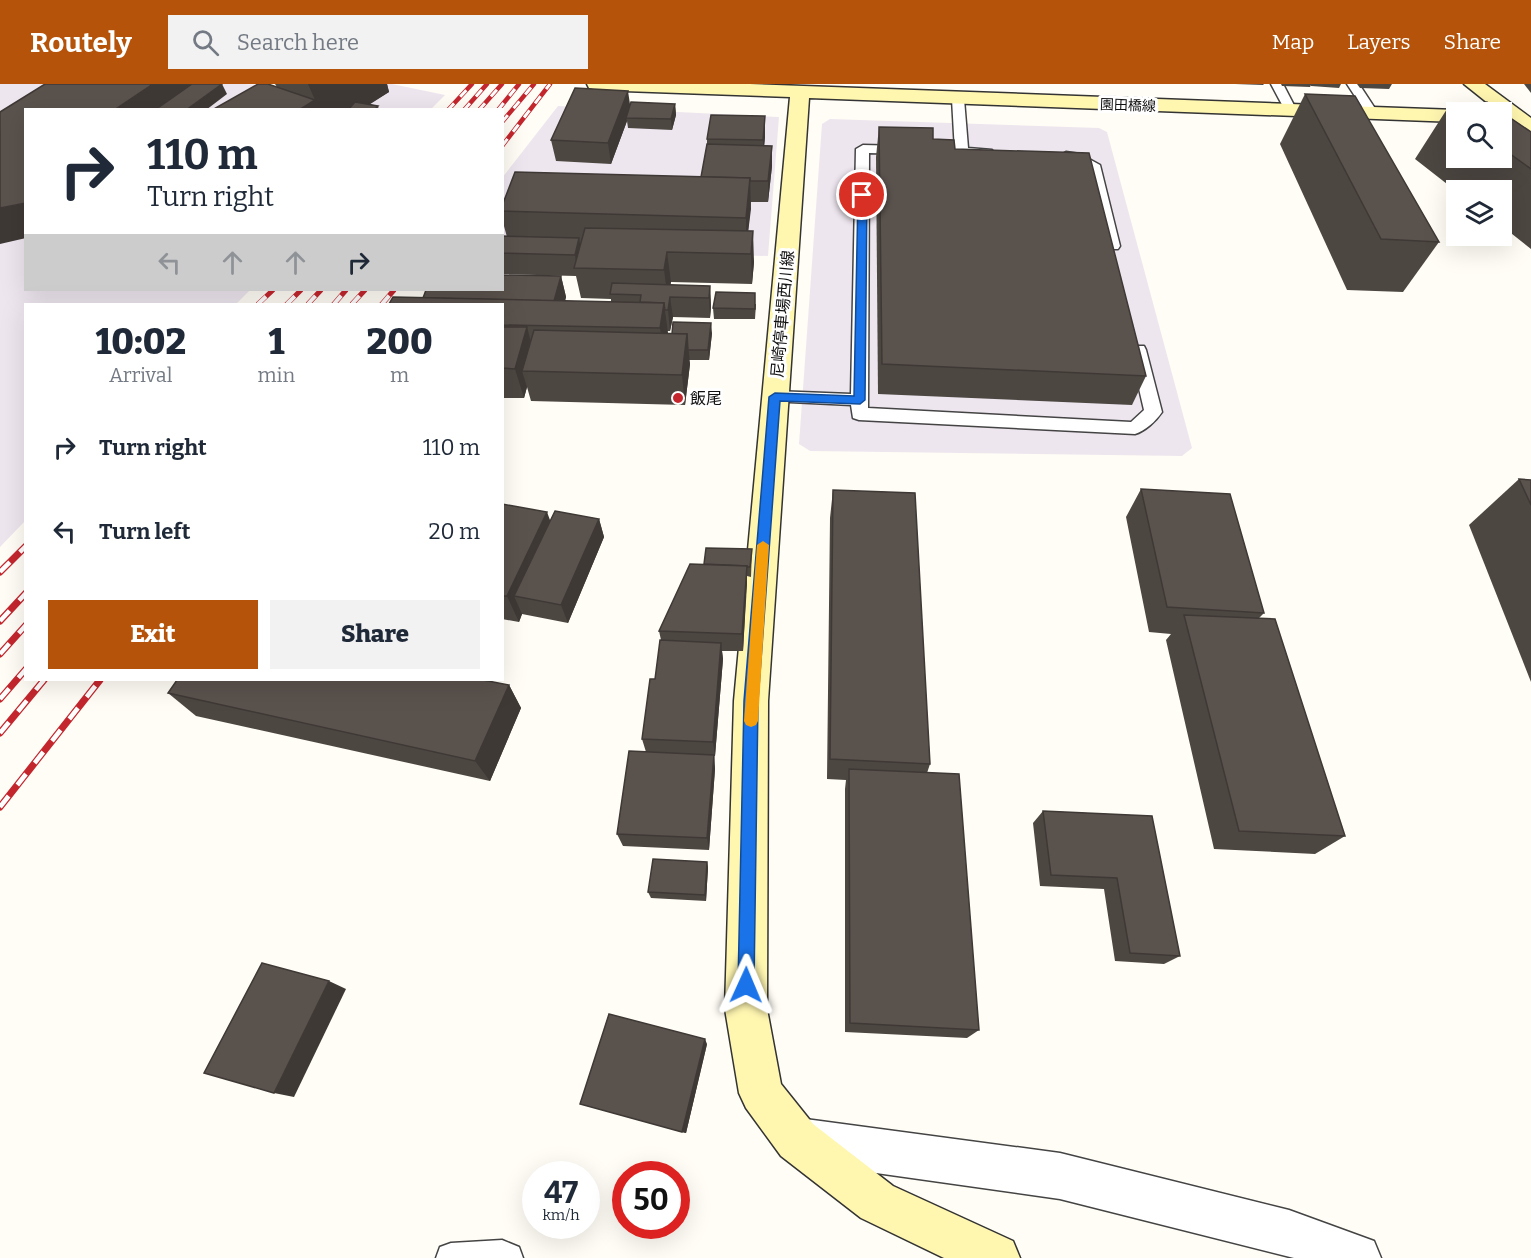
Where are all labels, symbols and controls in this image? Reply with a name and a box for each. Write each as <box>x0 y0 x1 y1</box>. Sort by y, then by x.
search box <box>168 15 588 69</box>
text: Routely <box>30 26 132 59</box>
icon: search <box>189 26 222 59</box>
text: Search here <box>237 29 359 56</box>
text: Map <box>1272 29 1314 55</box>
text: Layers <box>1347 29 1411 55</box>
text: Share <box>1444 29 1501 55</box>
street label: 園田橋線 <box>1100 96 1156 115</box>
map controls <box>1446 102 1512 246</box>
button: search <box>1446 102 1512 168</box>
text: 110 m <box>147 130 258 180</box>
icon: right <box>48 132 126 210</box>
pin <box>836 169 887 220</box>
icon: arrive <box>845 178 878 211</box>
button: layers <box>1446 180 1512 246</box>
text: Turn right <box>147 181 274 213</box>
icon: left <box>153 246 186 279</box>
icon: ahead <box>216 246 249 279</box>
icon: ahead <box>279 246 312 279</box>
icon: right <box>342 246 375 279</box>
street label: 尼崎停車場西川線 <box>767 249 798 379</box>
text: 10:02 <box>95 320 186 364</box>
text: 1 <box>268 320 284 364</box>
text: 200 <box>367 320 433 364</box>
text: Arrival <box>109 363 172 387</box>
text: min <box>258 363 295 387</box>
text: m <box>390 363 409 387</box>
place label: 飯尾 <box>690 389 722 408</box>
marker: 飯尾 <box>671 391 685 405</box>
icon: right <box>48 431 81 464</box>
text: Turn right <box>99 434 207 461</box>
text: 110 m <box>423 434 480 461</box>
icon: left <box>48 515 81 548</box>
text: Turn left <box>99 518 191 545</box>
text: 20 m <box>429 518 480 545</box>
button: Exit <box>48 600 258 669</box>
button: Share <box>270 600 480 669</box>
position arrow <box>714 953 778 1017</box>
speed limit sign: 50 <box>612 1161 690 1239</box>
text: 47 <box>544 1175 578 1211</box>
text: km/h <box>542 1206 580 1224</box>

